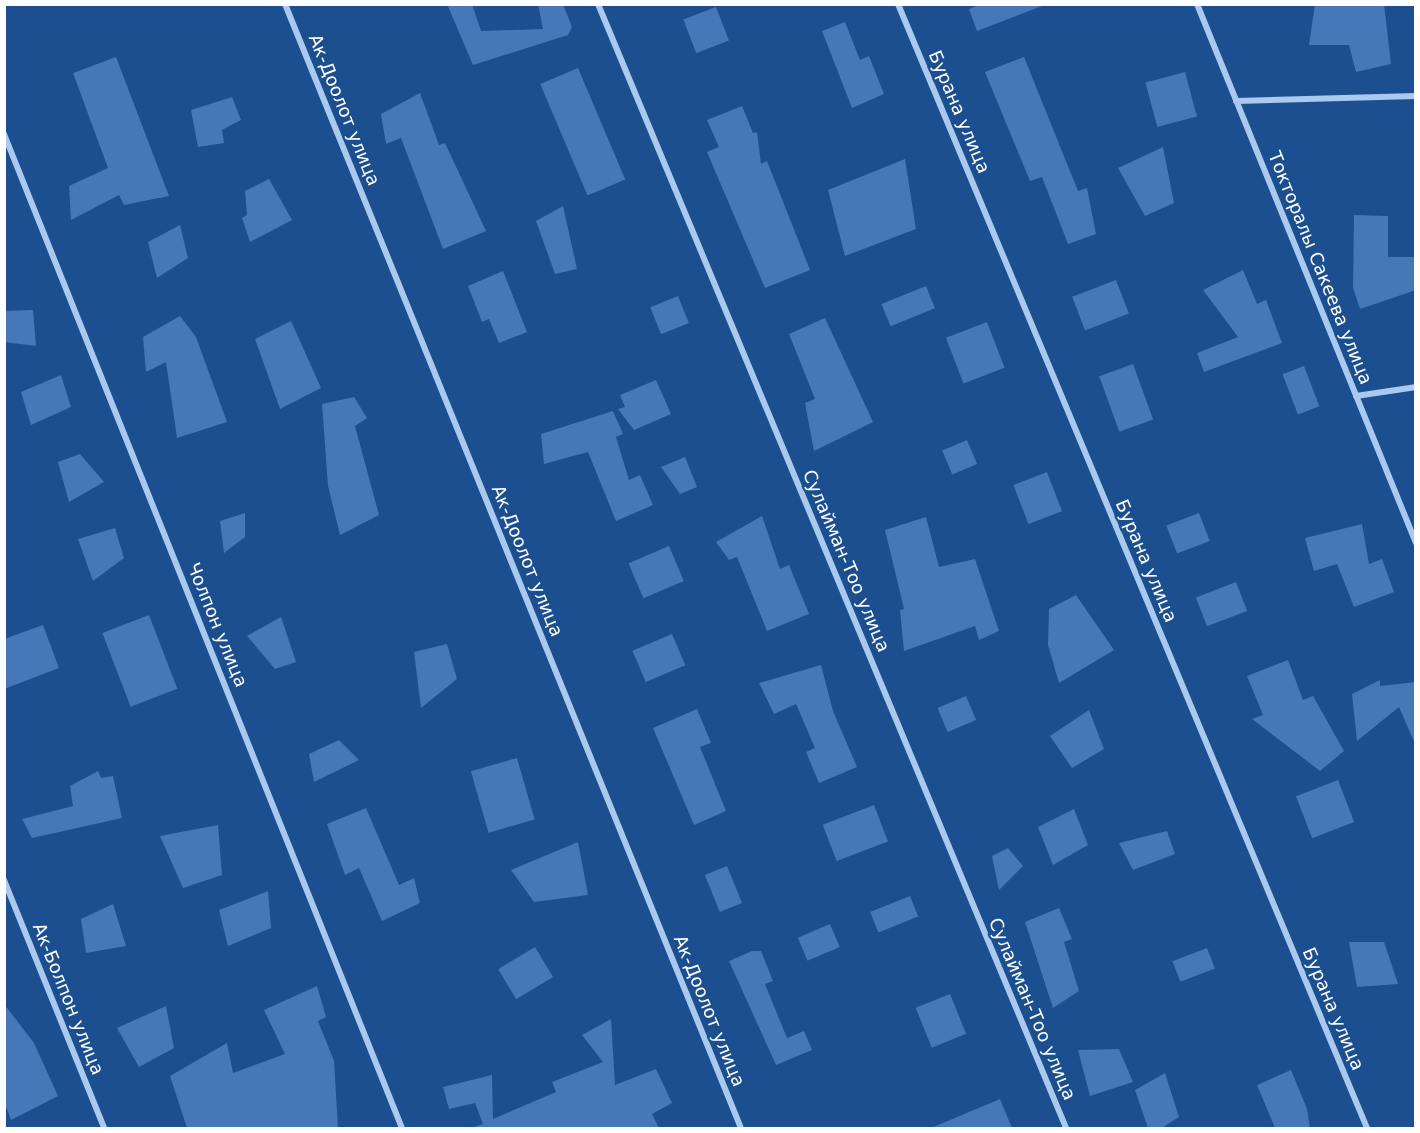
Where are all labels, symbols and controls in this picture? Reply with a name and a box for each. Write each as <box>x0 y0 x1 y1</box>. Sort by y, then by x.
street label: Ак-Доолот улица <box>304 31 384 189</box>
street label: Бурана улица <box>923 47 995 177</box>
street label: Токторалы Сакеева улица <box>1263 148 1377 388</box>
street label: Сулайман-Тоо улица <box>798 466 894 656</box>
street label: Ак-Доолот улица <box>487 482 567 640</box>
street label: Бурана улица <box>1110 496 1182 626</box>
street label: Чолпон улица <box>182 560 252 690</box>
street label: Сулайман-Тоо улица <box>984 914 1080 1104</box>
street label: Ак-Болпон улица <box>28 920 108 1078</box>
street label: Ак-Доолот улица <box>669 932 749 1090</box>
street label: Бурана улица <box>1297 944 1369 1074</box>

